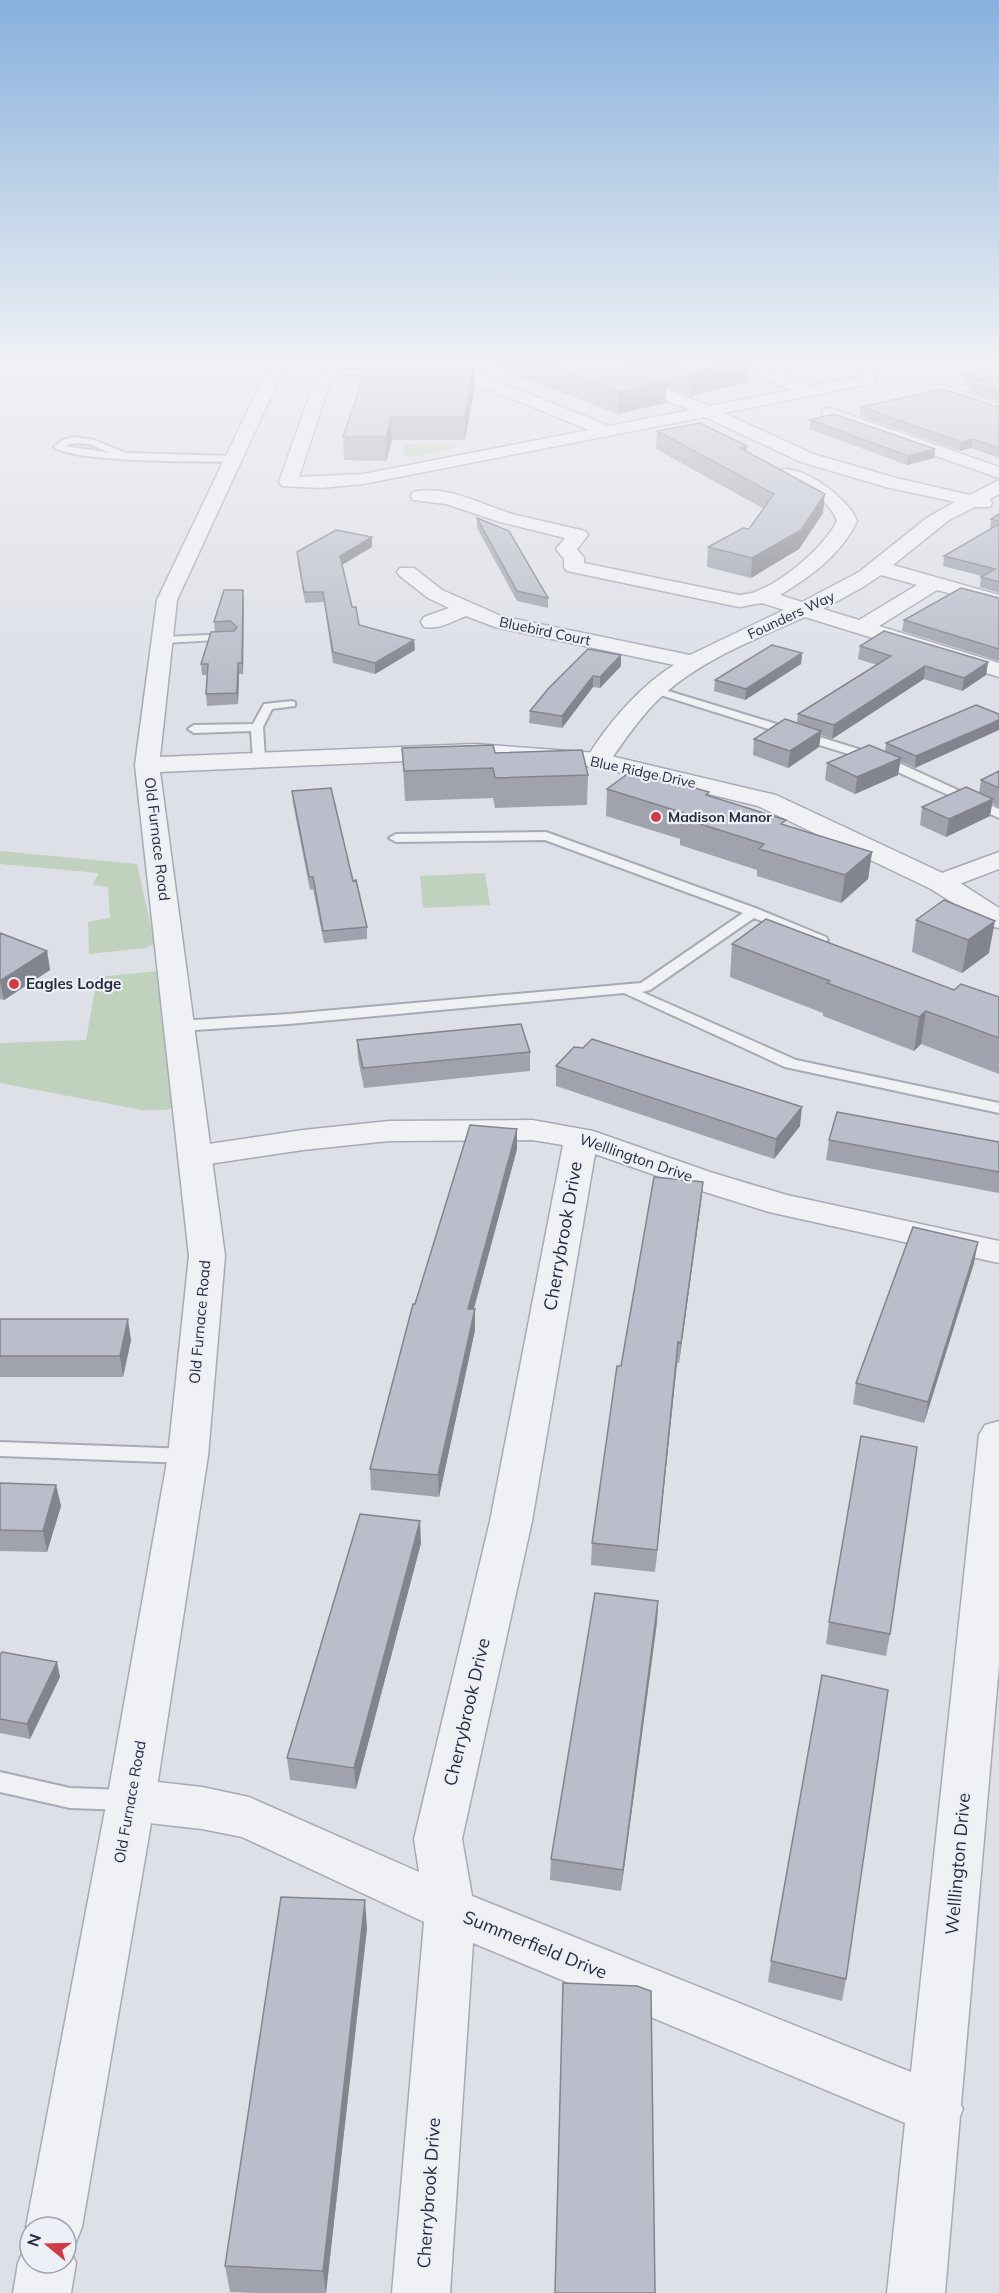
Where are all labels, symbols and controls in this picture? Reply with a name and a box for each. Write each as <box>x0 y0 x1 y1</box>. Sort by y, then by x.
street label: Founders Way <box>745 587 838 643</box>
street label: Bluebird Court <box>498 613 592 649</box>
street label: Blue Ridge Drive <box>589 752 697 792</box>
street label: Old Furnace Road <box>140 776 175 902</box>
place label: Madison Manor <box>668 808 772 826</box>
marker: Madison Manor <box>649 810 663 824</box>
place label: Eagles Lodge <box>26 974 121 993</box>
marker: Eagles Lodge <box>7 977 21 991</box>
street label: Welllington Drive <box>577 1129 695 1186</box>
street label: Cherrybrook Drive <box>538 1160 587 1312</box>
street label: Old Furnace Road <box>185 1259 214 1385</box>
street label: Cherrybrook Drive <box>438 1636 495 1788</box>
street label: Old Furnace Road <box>109 1739 150 1865</box>
street label: Welllington Drive <box>940 1792 975 1936</box>
street label: Summerfield Drive <box>460 1905 611 1984</box>
street label: Cherrybrook Drive <box>412 2117 445 2269</box>
north arrow <box>18 2215 78 2275</box>
text: N <box>22 2231 45 2249</box>

